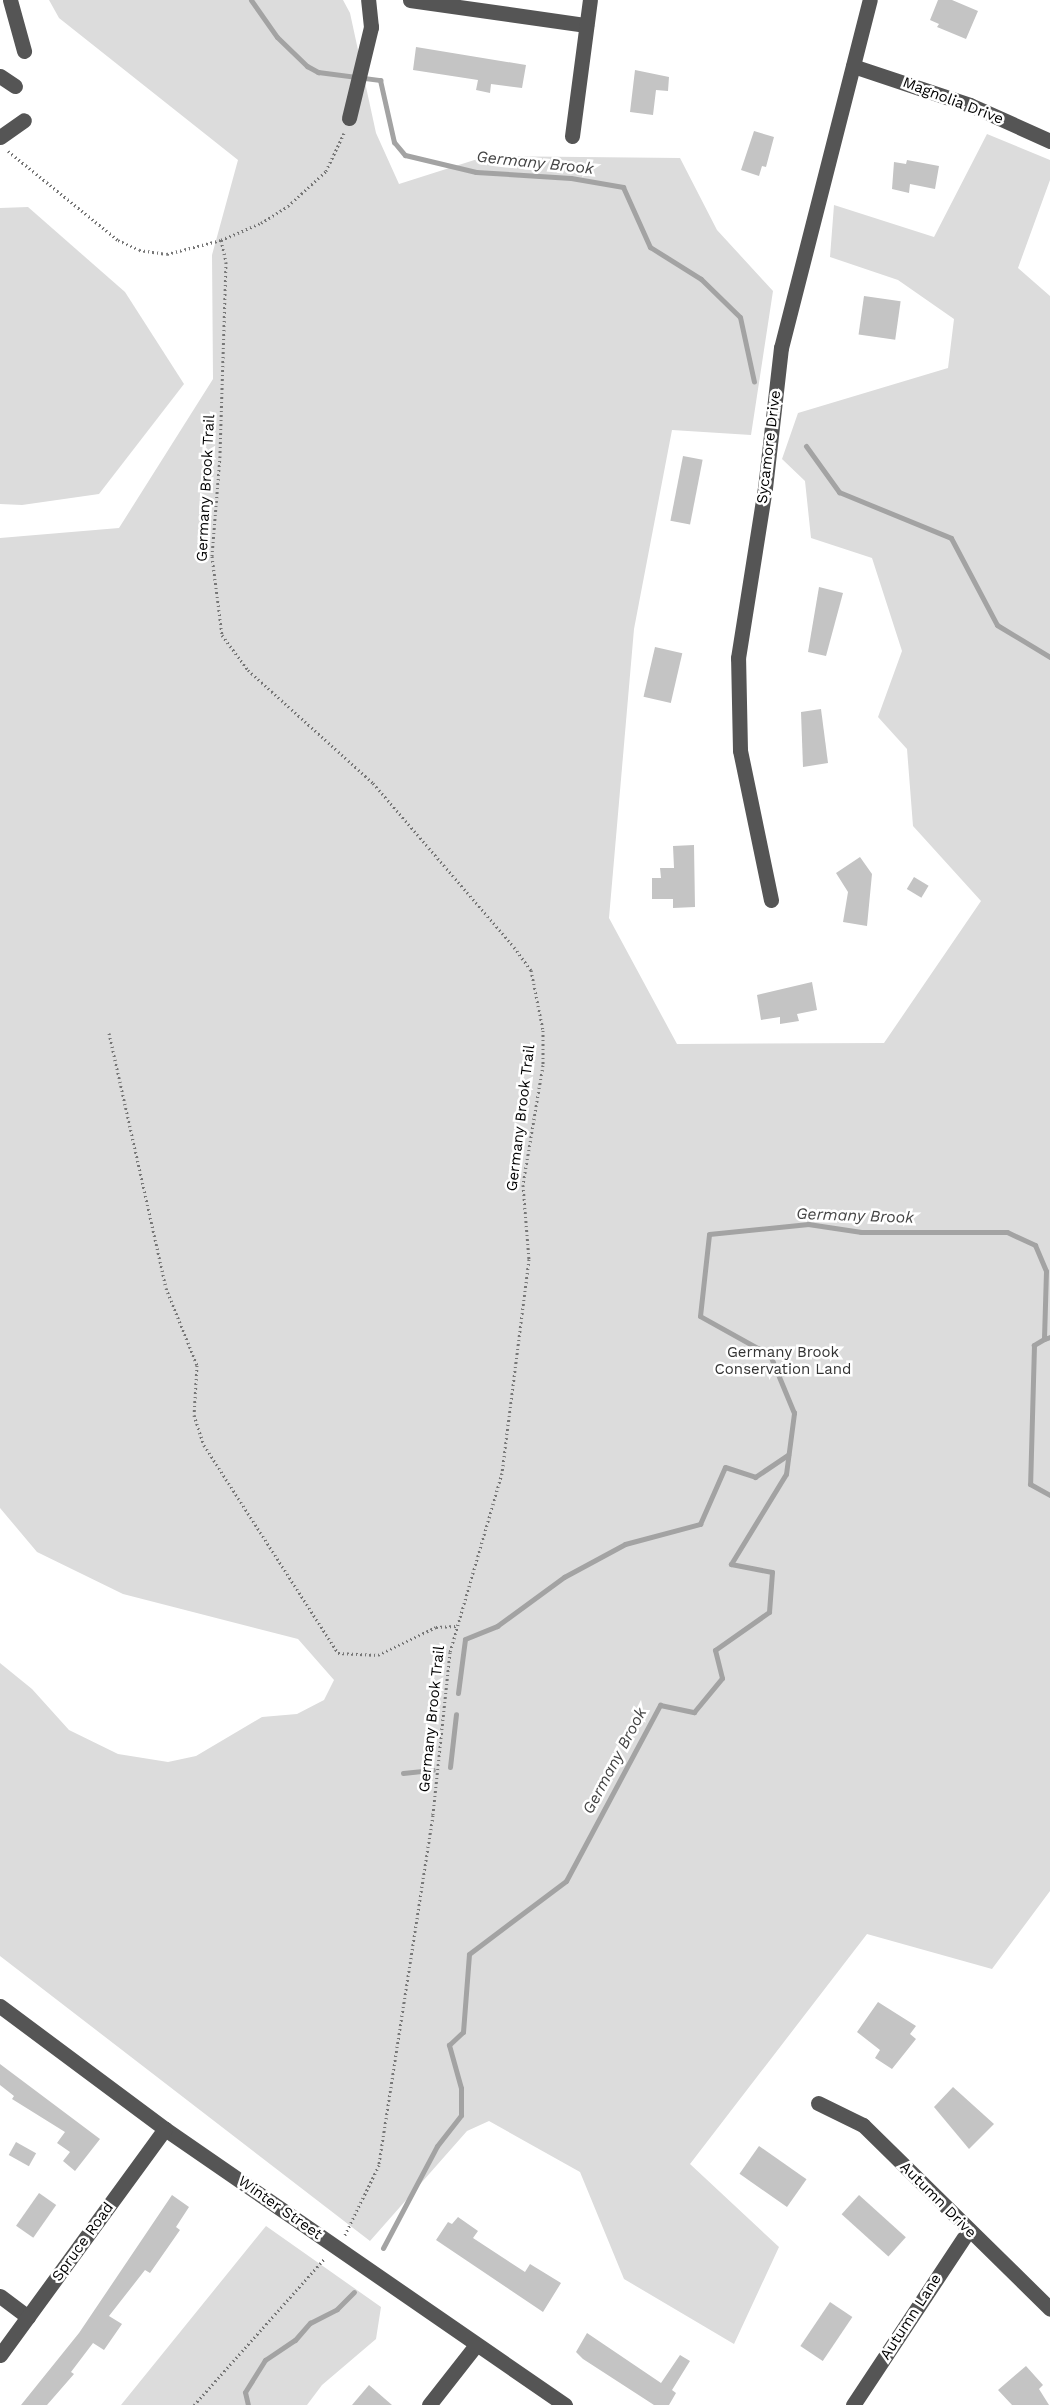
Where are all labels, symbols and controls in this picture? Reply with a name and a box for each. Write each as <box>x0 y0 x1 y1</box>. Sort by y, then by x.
street label: Magnolia Drive <box>900 73 1006 129</box>
water label: Germany Brook <box>475 147 595 179</box>
street label: Sycamore Drive <box>753 389 785 505</box>
street label: Germany Brook Trail <box>193 413 219 563</box>
street label: Germany Brook Trail <box>503 1043 539 1193</box>
water label: Germany Brook <box>796 1204 914 1228</box>
park label: Germany Brook Conservation Land <box>715 1343 851 1378</box>
street label: Germany Brook Trail <box>415 1644 449 1794</box>
water label: Germany Brook <box>579 1704 651 1818</box>
street label: Autumn Drive <box>896 2158 980 2242</box>
street label: Winter Street <box>234 2172 326 2244</box>
street label: Spruce Road <box>48 2199 118 2285</box>
street label: Autumn Lane <box>877 2271 945 2363</box>

